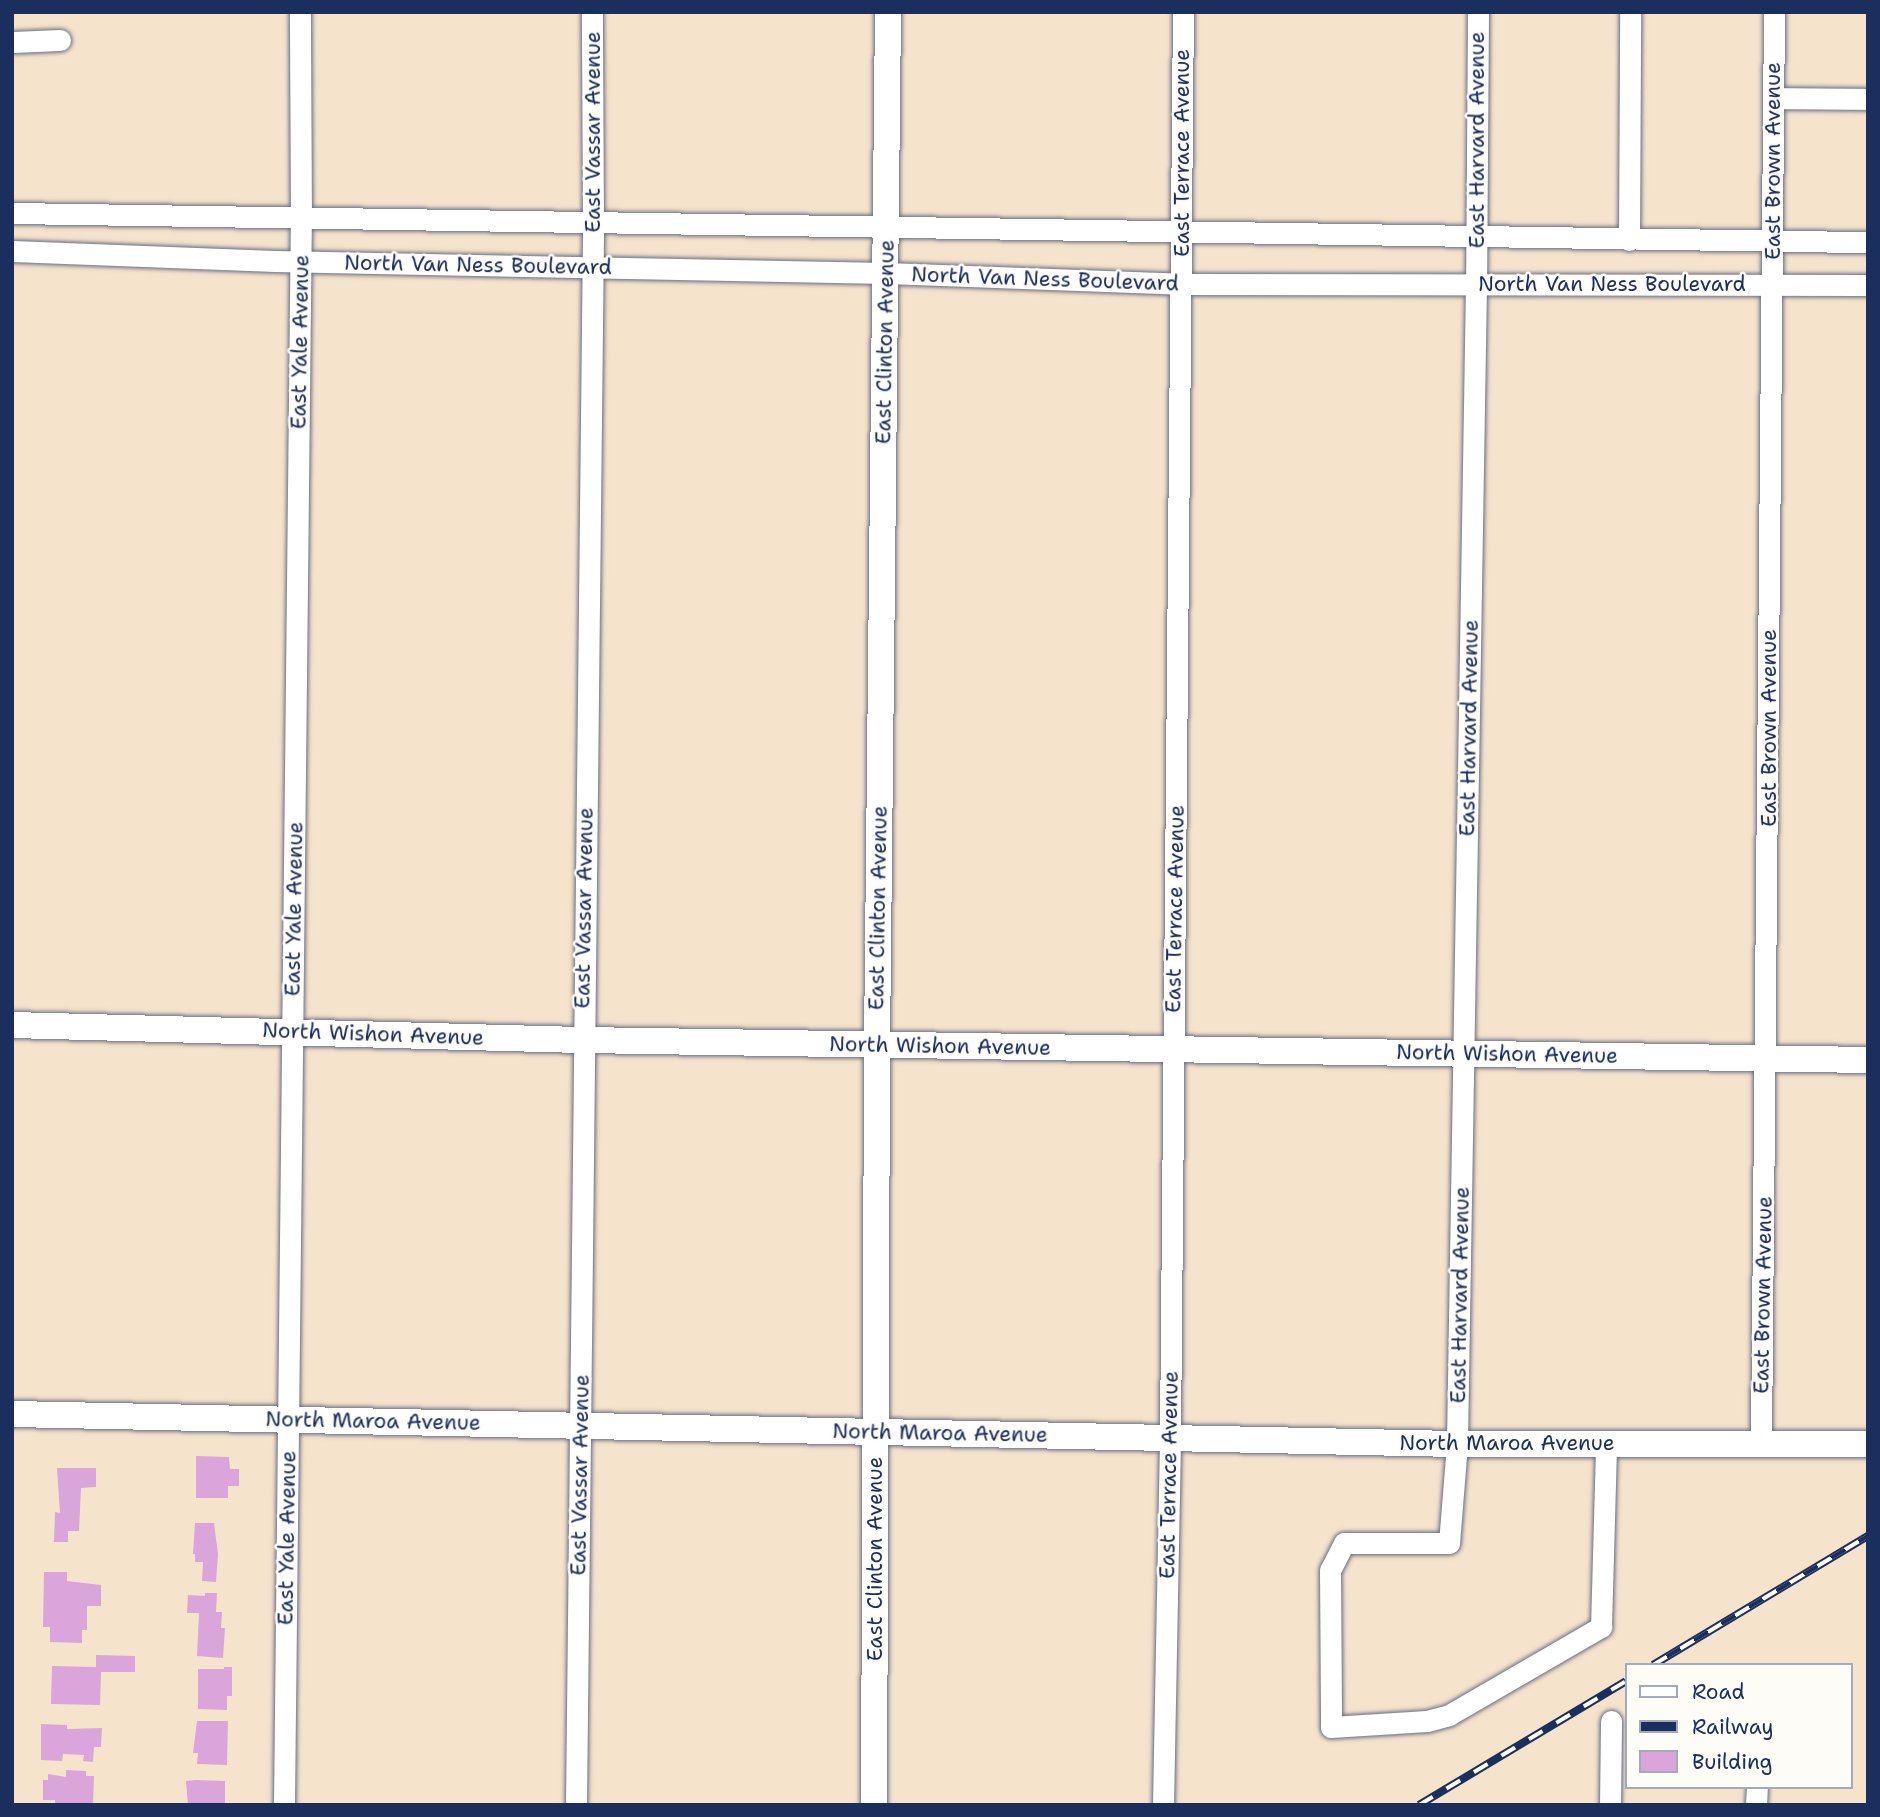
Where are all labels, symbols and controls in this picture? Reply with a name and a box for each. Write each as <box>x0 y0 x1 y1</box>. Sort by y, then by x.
street label: East Vassar Avenue <box>580 31 606 233</box>
street label: East Harvard Avenue <box>1464 32 1490 248</box>
street label: East Terrace Avenue <box>1169 49 1195 257</box>
street label: East Brown Avenue <box>1760 62 1786 260</box>
street label: East Clinton Avenue <box>871 240 899 444</box>
street label: North Van Ness Boulevard <box>344 250 612 280</box>
street label: East Yale Avenue <box>286 254 314 430</box>
street label: North Van Ness Boulevard <box>911 262 1179 296</box>
street label: North Van Ness Boulevard <box>1478 271 1746 297</box>
street label: East Harvard Avenue <box>1455 619 1483 837</box>
street label: East Brown Avenue <box>1756 629 1782 827</box>
street label: East Terrace Avenue <box>1161 805 1189 1013</box>
street label: East Clinton Avenue <box>864 806 892 1010</box>
street label: East Vassar Avenue <box>570 807 598 1009</box>
street label: East Yale Avenue <box>280 821 308 997</box>
street label: North Wishon Avenue <box>262 1018 484 1050</box>
street label: North Wishon Avenue <box>829 1031 1051 1061</box>
street label: North Wishon Avenue <box>1396 1039 1618 1069</box>
street label: East Harvard Avenue <box>1446 1186 1474 1404</box>
street label: East Brown Avenue <box>1749 1196 1777 1394</box>
street label: East Terrace Avenue <box>1155 1371 1183 1579</box>
street label: East Vassar Avenue <box>566 1374 594 1576</box>
street label: North Maroa Avenue <box>265 1407 481 1435</box>
street label: North Maroa Avenue <box>832 1419 1048 1447</box>
street label: North Maroa Avenue <box>1399 1430 1615 1456</box>
street label: East Yale Avenue <box>273 1450 301 1626</box>
street label: East Clinton Avenue <box>862 1457 888 1661</box>
legend <box>1624 1663 1852 1789</box>
text: Road <box>1692 1678 1745 1706</box>
text: Railway <box>1692 1713 1774 1741</box>
text: Building <box>1692 1748 1772 1776</box>

